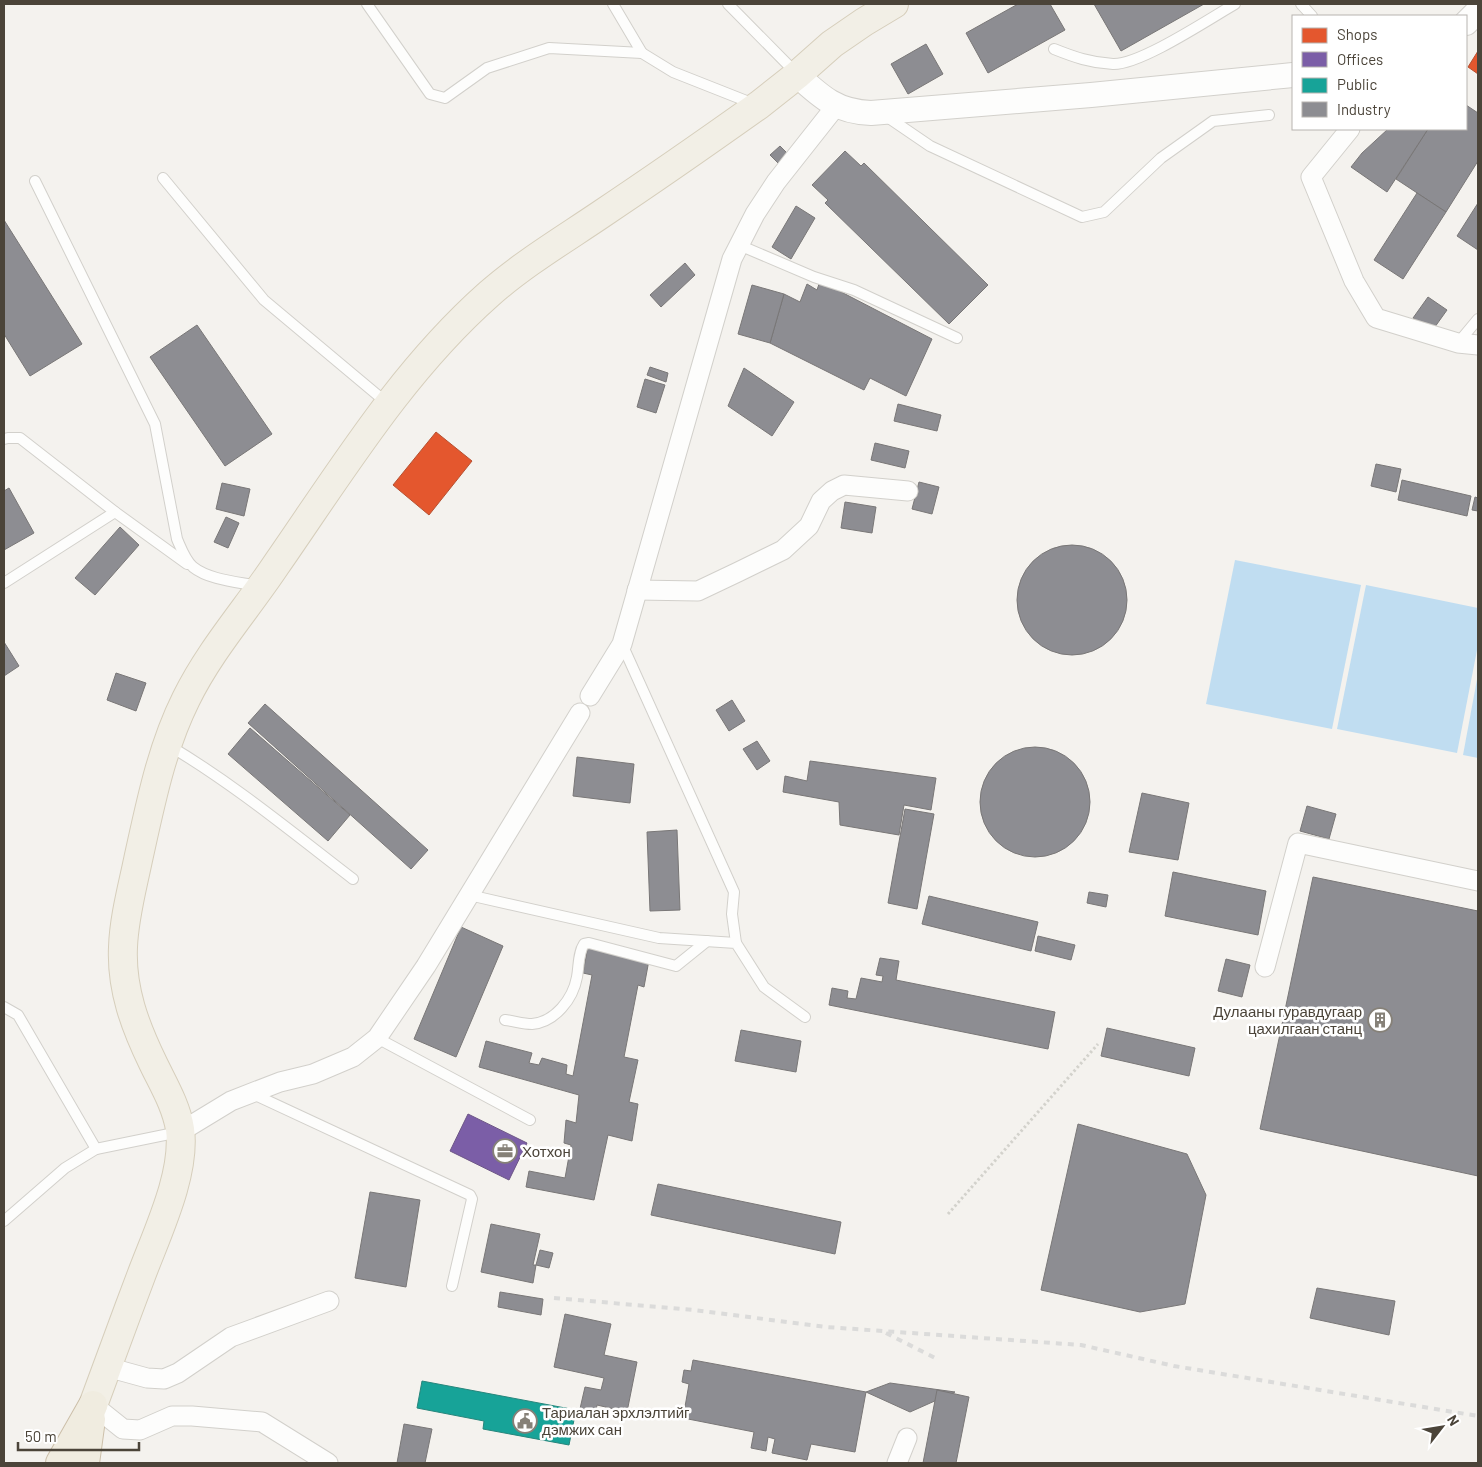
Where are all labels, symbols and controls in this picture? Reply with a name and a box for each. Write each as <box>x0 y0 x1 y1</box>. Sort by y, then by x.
legend <box>1292 15 1467 130</box>
text: Shops <box>1337 25 1377 43</box>
text: Offices <box>1337 50 1383 68</box>
text: Public <box>1337 75 1377 93</box>
text: Industry <box>1337 100 1391 118</box>
place label: Дулааны гуравдугаар цахилгаан станц <box>1213 1002 1362 1037</box>
building icon: Дулааны гуравдугаар цахилгаан станц <box>1367 1007 1393 1033</box>
office icon: Хотхон <box>492 1138 518 1164</box>
place label: Хотхон <box>522 1142 571 1160</box>
north arrow <box>1417 1402 1467 1452</box>
place label: Тариалан эрхлэлтийг дэмжих сан <box>542 1403 690 1438</box>
public building icon: Тариалан эрхлэлтийг дэмжих сан <box>512 1408 538 1434</box>
text: N <box>1444 1412 1463 1428</box>
scale bar <box>18 1420 139 1452</box>
text: 50 m <box>25 1427 57 1445</box>

